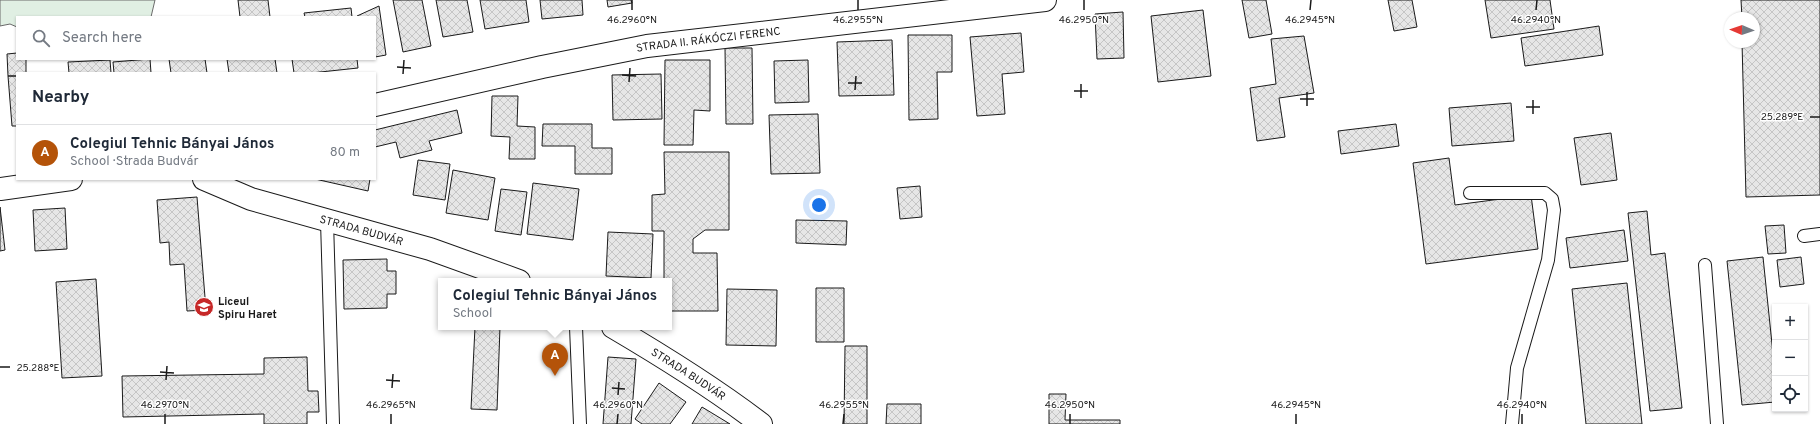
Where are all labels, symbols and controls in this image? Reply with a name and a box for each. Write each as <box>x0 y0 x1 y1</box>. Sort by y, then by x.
north arrow <box>1724 12 1760 48</box>
text: 46.2960°N <box>607 14 657 27</box>
text: 46.2955°N <box>833 14 883 27</box>
text: 46.2950°N <box>1059 14 1109 27</box>
text: 46.2945°N <box>1285 14 1335 27</box>
text: 46.2940°N <box>1511 14 1561 27</box>
search box <box>16 16 376 60</box>
street label: STRADA II. RÁKÓCZI FERENC <box>635 25 781 56</box>
icon: search <box>30 27 52 49</box>
text: Search here <box>62 29 142 48</box>
text: Nearby <box>32 87 89 109</box>
text: 25.289°E <box>1761 111 1803 124</box>
text: Colegiul Tehnic Bányai János <box>70 135 274 154</box>
text: A <box>40 145 50 161</box>
text: 80 m <box>330 145 360 161</box>
text: School · Strada Budvár <box>70 154 199 170</box>
your location <box>809 195 829 215</box>
street label: STRADA BUDVÁR <box>318 213 405 249</box>
popup <box>438 278 672 330</box>
text: Colegiul Tehnic Bányai János <box>453 287 657 306</box>
place label: Liceul Spiru Haret <box>218 295 277 322</box>
school or university icon: Liceul Spiru Haret <box>193 296 215 318</box>
map controls <box>1772 304 1808 412</box>
button: + <box>1772 304 1808 340</box>
text: School <box>453 306 493 322</box>
button: − <box>1772 340 1808 376</box>
pin: A <box>542 343 568 376</box>
street label: STRADA BUDVÁR <box>648 345 728 404</box>
text: 25.288°E <box>16 362 60 375</box>
button: locate <box>1772 376 1808 412</box>
text: 46.2970°N <box>141 399 189 412</box>
text: 46.2965°N <box>366 399 416 412</box>
text: 46.2960°N <box>593 399 643 412</box>
text: 46.2955°N <box>819 399 869 412</box>
text: 46.2950°N <box>1045 399 1095 412</box>
text: 46.2945°N <box>1271 399 1321 412</box>
text: 46.2940°N <box>1497 399 1547 412</box>

